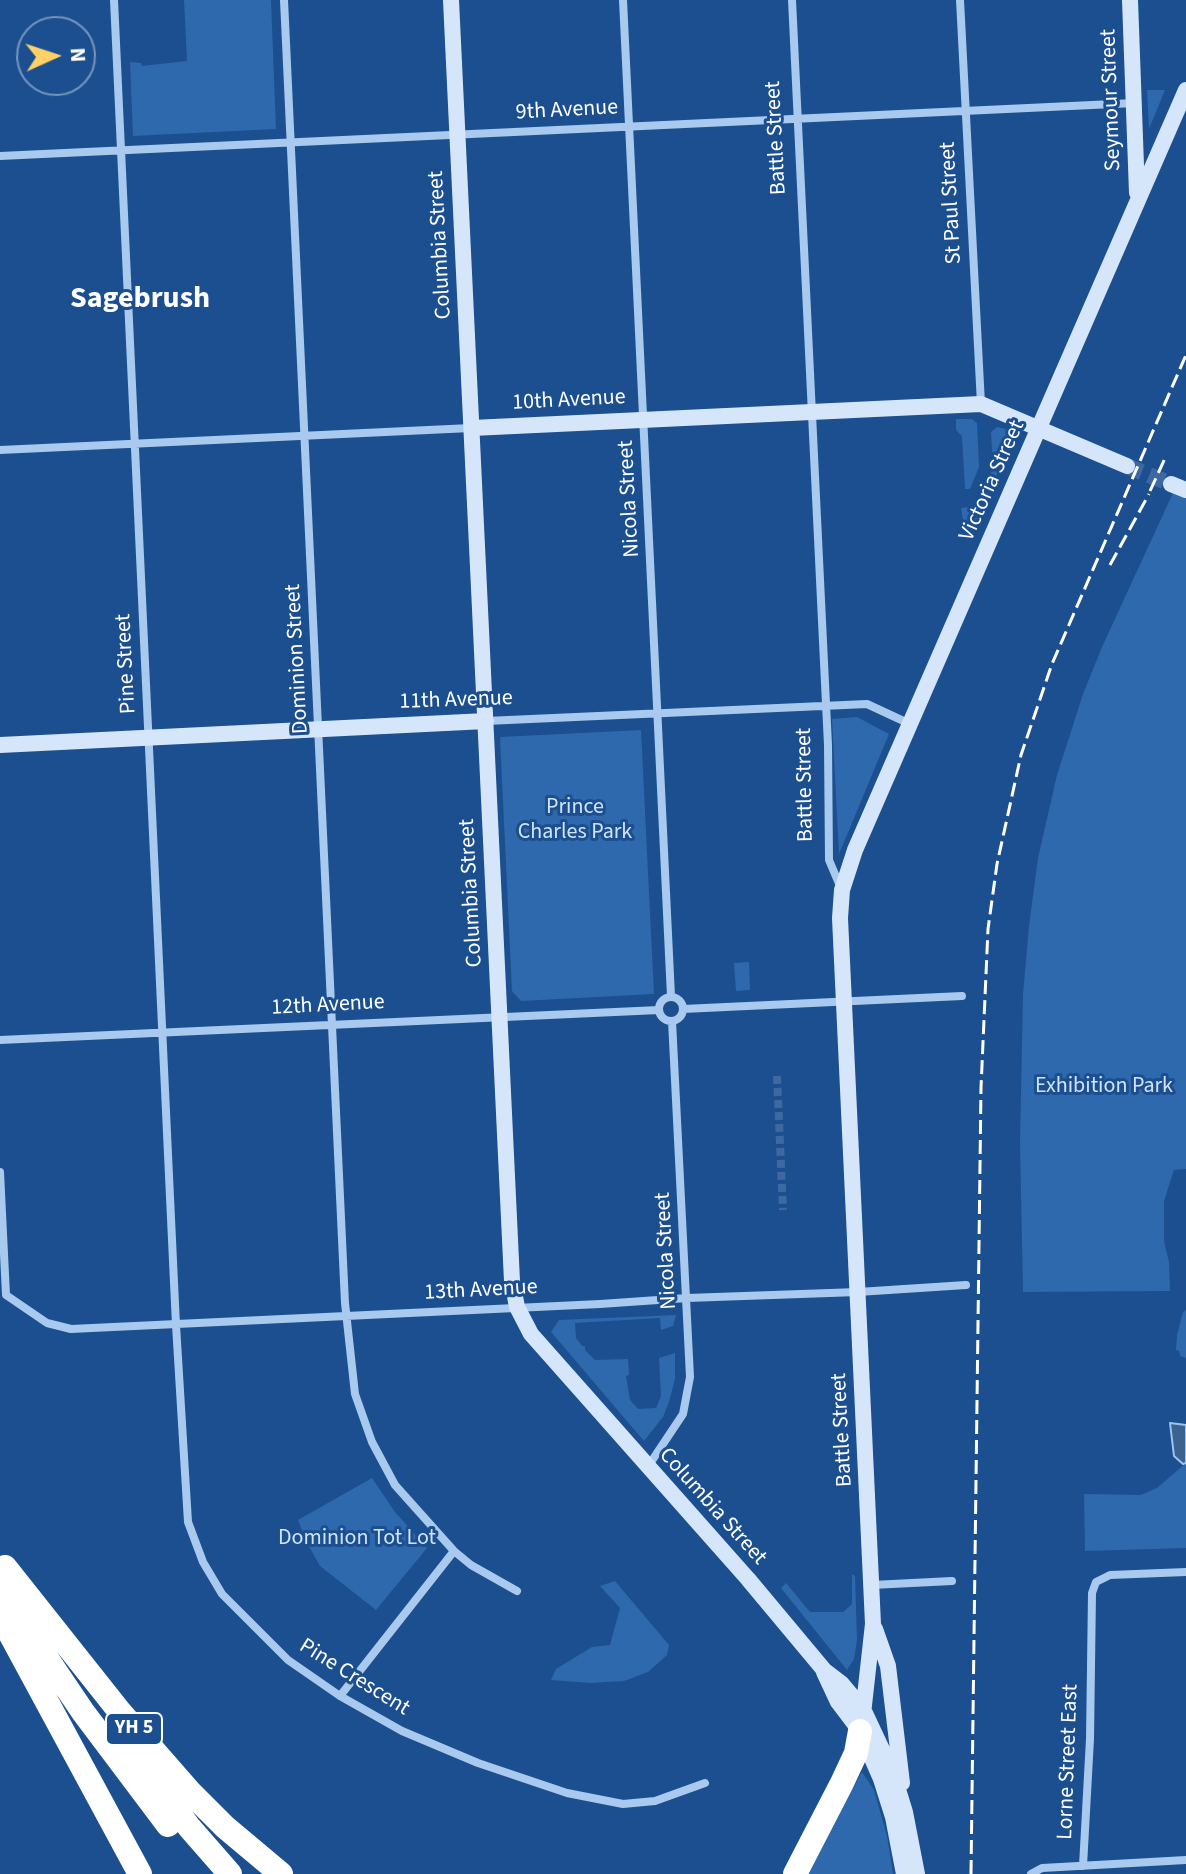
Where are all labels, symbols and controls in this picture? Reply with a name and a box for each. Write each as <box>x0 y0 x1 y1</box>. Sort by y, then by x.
north arrow <box>16 16 96 96</box>
street label: Seymour Street <box>1096 28 1128 172</box>
text: N <box>62 47 94 63</box>
street label: Battle Street <box>761 80 793 196</box>
street label: 9th Avenue <box>515 95 619 127</box>
street label: St Paul Street <box>936 141 968 265</box>
street label: Columbia Street <box>424 170 458 320</box>
district label: Sagebrush <box>70 282 210 318</box>
street label: 10th Avenue <box>512 385 626 417</box>
street label: Victoria Street <box>955 417 1031 545</box>
street label: Nicola Street <box>614 440 646 558</box>
street label: Dominion Street <box>281 583 315 735</box>
street label: Pine Street <box>111 613 143 715</box>
street label: 11th Avenue <box>399 686 513 716</box>
street label: Battle Street <box>792 728 820 842</box>
park label: Prince Charles Park <box>518 795 632 846</box>
street label: Columbia Street <box>455 818 489 968</box>
street label: 12th Avenue <box>271 990 385 1022</box>
park label: Exhibition Park <box>1035 1074 1173 1100</box>
street label: Nicola Street <box>651 1192 683 1310</box>
street label: 13th Avenue <box>424 1275 538 1307</box>
street label: Battle Street <box>827 1372 859 1488</box>
street label: Columbia Street <box>653 1443 771 1571</box>
park label: Dominion Tot Lot <box>278 1526 436 1552</box>
street label: Pine Crescent <box>294 1634 414 1722</box>
street label: Lorne Street East <box>1053 1684 1085 1840</box>
road number: YH 5 <box>106 1713 162 1745</box>

